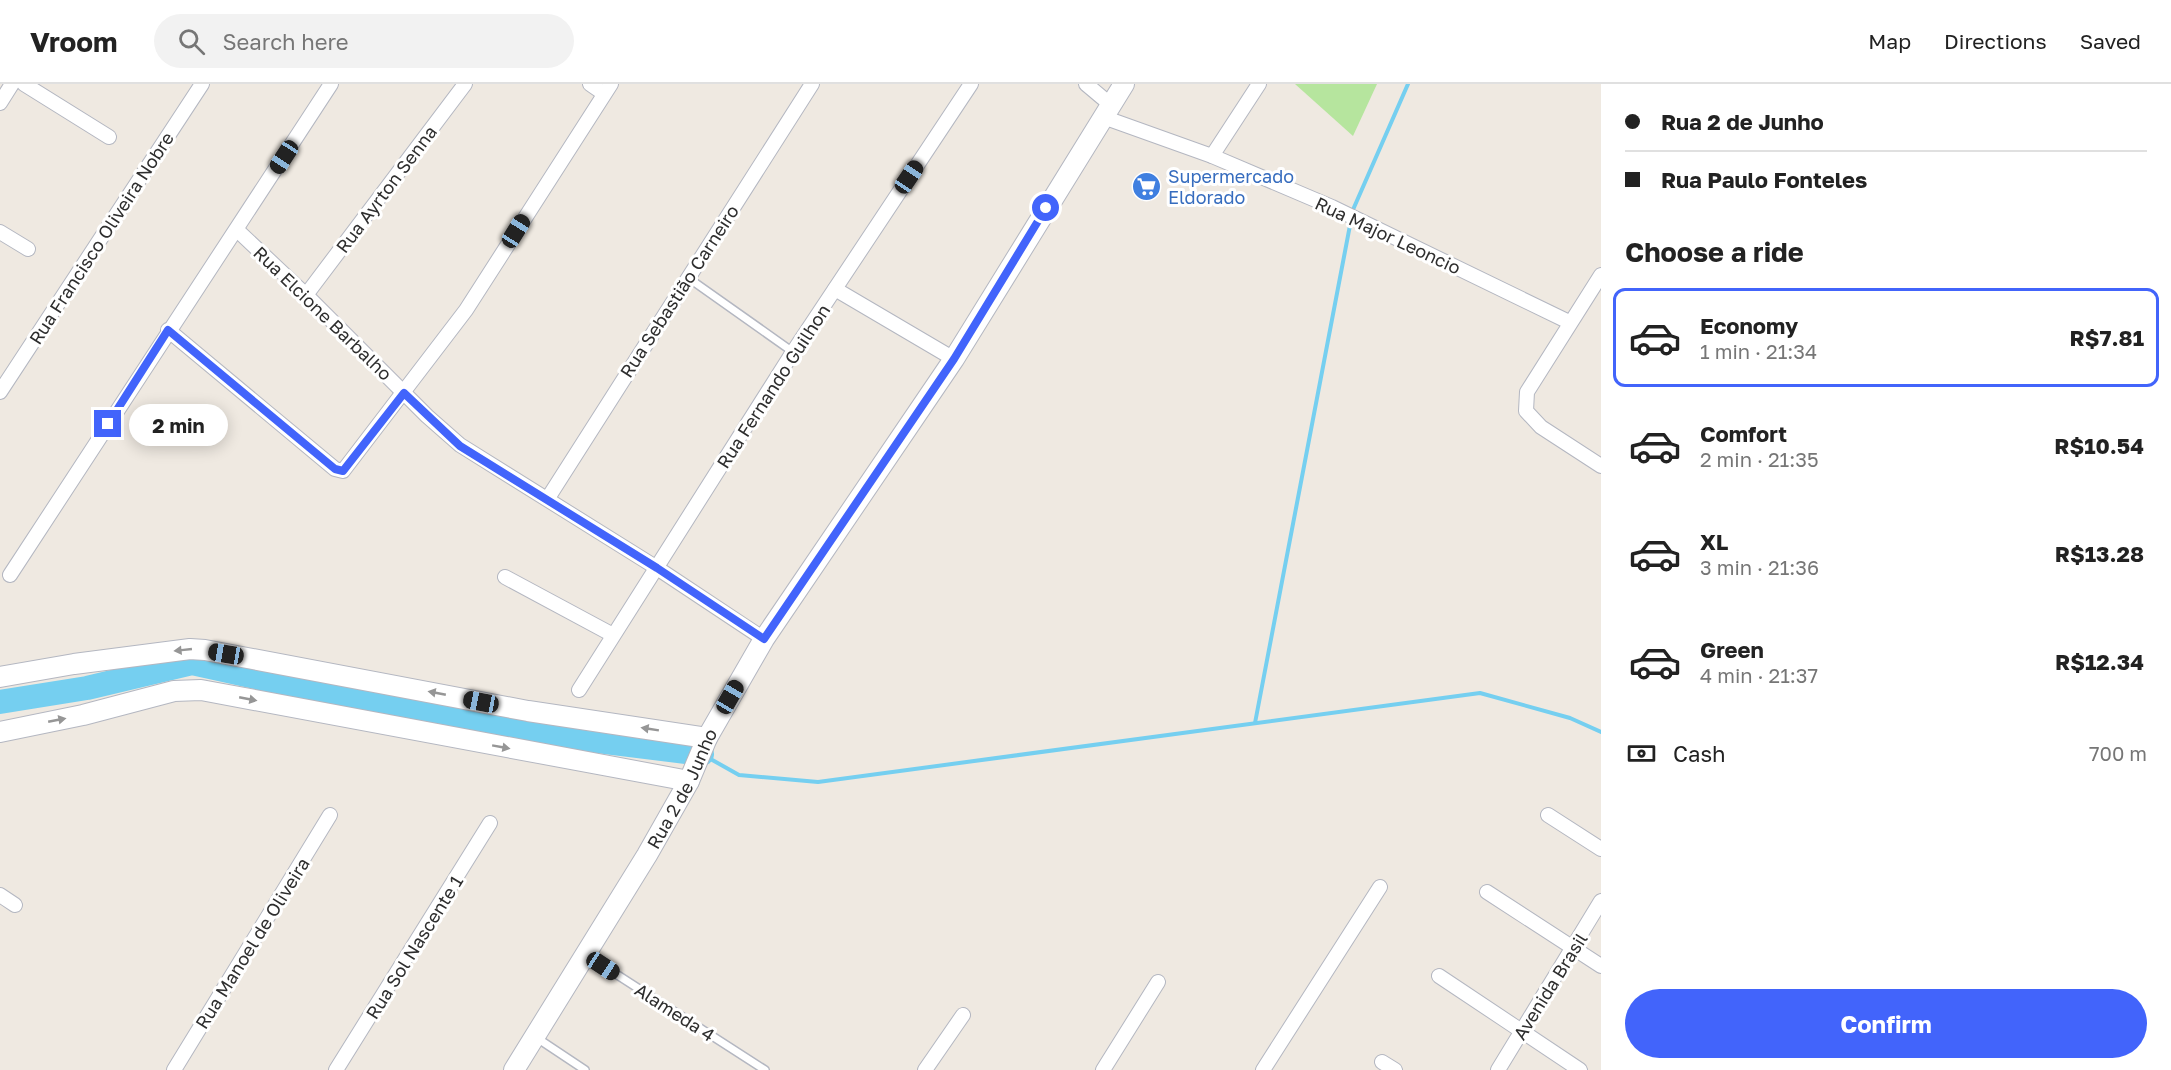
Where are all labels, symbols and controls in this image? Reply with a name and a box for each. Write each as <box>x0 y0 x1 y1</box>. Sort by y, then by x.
search box <box>154 14 574 68</box>
text: Vroom <box>30 25 118 58</box>
icon: search <box>175 25 208 58</box>
text: Search here <box>223 28 349 55</box>
text: Map <box>1868 28 1911 54</box>
text: Directions <box>1944 28 2047 54</box>
text: Saved <box>2080 28 2141 54</box>
text: Rua 2 de Junho <box>1661 108 1824 135</box>
street label: Rua Ayrton Senna <box>331 121 441 257</box>
street label: Rua Francisco Oliveira Nobre <box>24 128 178 348</box>
car <box>267 137 301 177</box>
car <box>891 157 927 197</box>
place label: Supermercado Eldorado <box>1168 165 1294 208</box>
text: Rua Paulo Fonteles <box>1661 166 1867 193</box>
supermarket icon: Supermercado Eldorado <box>1131 170 1163 202</box>
street label: Rua Major Leoncio <box>1312 192 1464 278</box>
route start <box>1032 194 1059 221</box>
street label: Rua Sebastião Carneiro <box>615 201 743 381</box>
car <box>499 211 533 251</box>
text: Choose a ride <box>1625 236 1804 268</box>
street label: Rua Elcione Barbalho <box>249 241 397 385</box>
street label: Rua Fernando Guilhon <box>712 300 834 472</box>
icon: car <box>1628 311 1682 365</box>
text: Economy <box>1700 312 1798 339</box>
text: R$7.81 <box>2070 324 2144 351</box>
text: 1 min · 21:34 <box>1700 339 1817 363</box>
callout: 2 min <box>129 403 228 445</box>
route end <box>94 410 121 437</box>
text: 2 min <box>152 413 205 437</box>
icon: car <box>1628 419 1682 473</box>
text: Comfort <box>1700 420 1787 447</box>
text: R$10.54 <box>2054 432 2144 459</box>
text: 2 min · 21:35 <box>1700 447 1819 471</box>
icon: car <box>1628 527 1682 581</box>
text: XL <box>1700 528 1728 555</box>
text: R$13.28 <box>2055 540 2144 567</box>
text: 3 min · 21:36 <box>1700 555 1819 579</box>
icon: car <box>1628 635 1682 689</box>
text: Green <box>1700 636 1764 663</box>
car <box>207 642 245 666</box>
one-way arrow <box>173 645 192 655</box>
text: R$12.34 <box>2055 648 2144 675</box>
text: 4 min · 21:37 <box>1700 663 1818 687</box>
car <box>713 677 747 717</box>
one-way arrow <box>427 688 446 697</box>
car <box>462 690 500 714</box>
one-way arrow <box>239 695 258 704</box>
one-way arrow <box>48 715 67 724</box>
street label: Rua 2 de Junho <box>642 724 721 853</box>
one-way arrow <box>640 725 659 734</box>
icon: cash <box>1625 737 1658 770</box>
text: Cash <box>1673 740 1726 767</box>
text: 700 m <box>2089 741 2147 765</box>
one-way arrow <box>492 743 511 752</box>
street label: Rua Manoel de Oliveira <box>190 853 314 1033</box>
street label: Rua Sol Nascente 1 <box>361 871 467 1023</box>
street label: Avenida Brasil <box>1508 928 1592 1044</box>
car <box>583 949 623 983</box>
street label: Alameda 4 <box>631 978 719 1046</box>
button: Confirm <box>1625 989 2147 1058</box>

